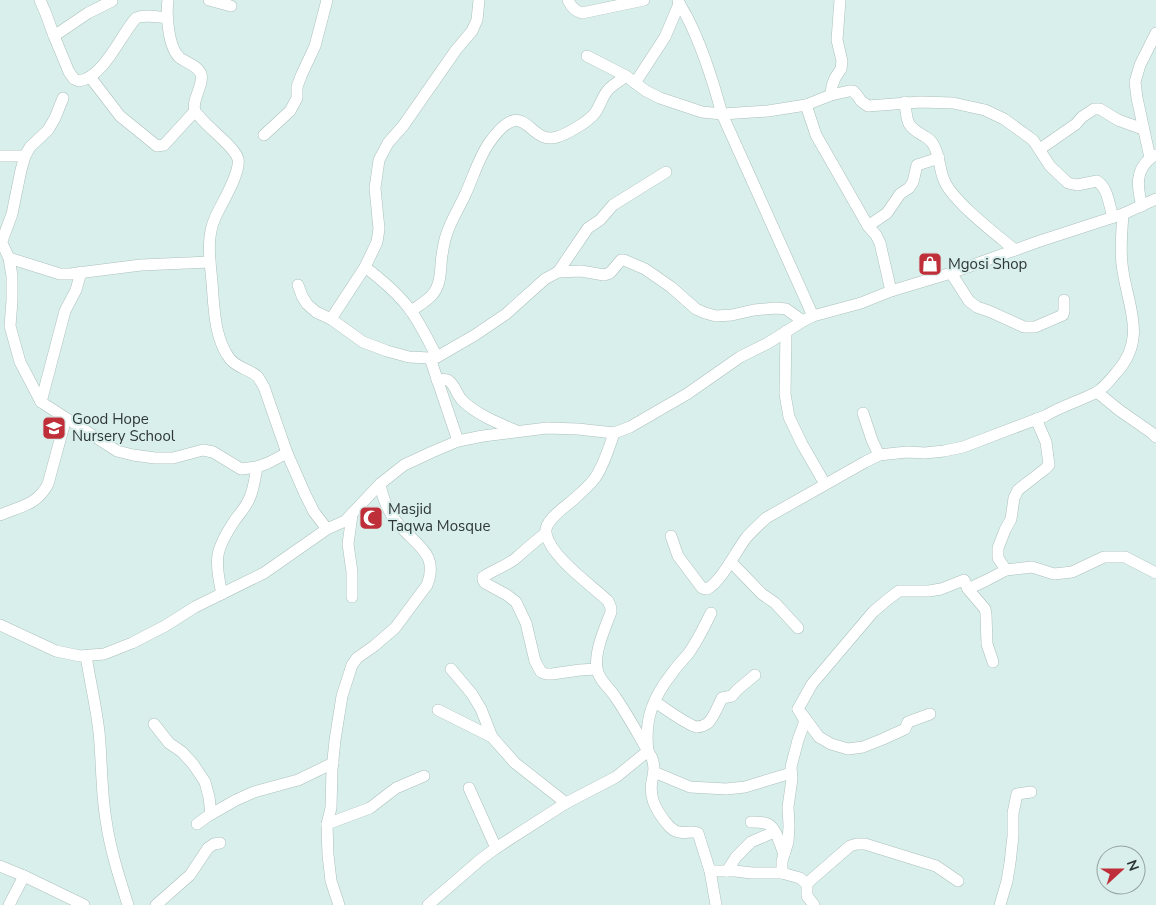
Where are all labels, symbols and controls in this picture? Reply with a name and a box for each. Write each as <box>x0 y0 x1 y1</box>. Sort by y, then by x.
shop icon: Mgosi Shop <box>917 251 943 277</box>
place label: Mgosi Shop <box>948 254 1028 274</box>
place label: Good Hope Nursery School <box>72 409 176 446</box>
school or university icon: Good Hope Nursery School <box>41 415 67 441</box>
place label: Masjid Taqwa Mosque <box>388 499 490 536</box>
mosque icon: Masjid Taqwa Mosque <box>358 505 384 531</box>
north arrow <box>1096 845 1146 895</box>
text: N <box>1122 857 1143 874</box>

